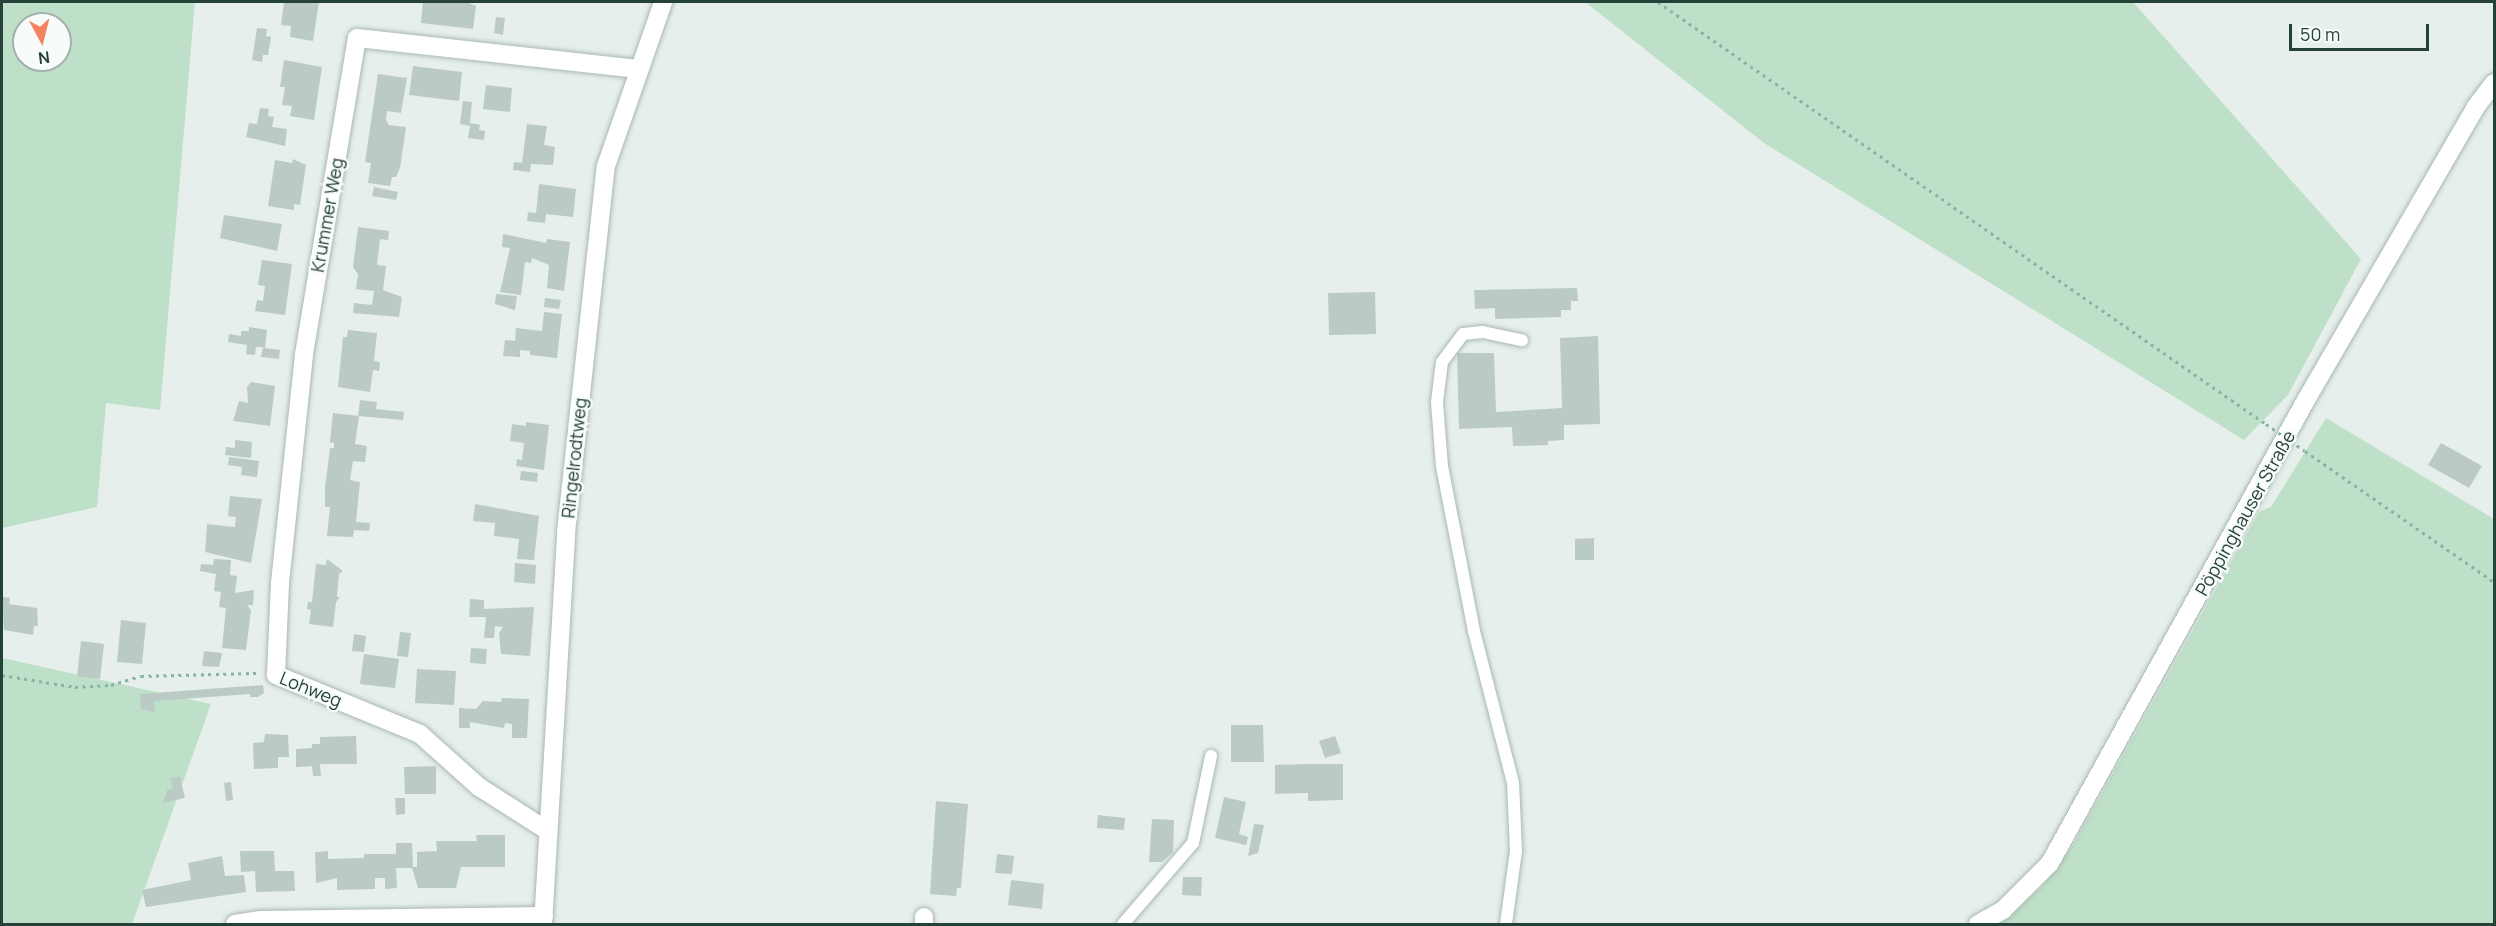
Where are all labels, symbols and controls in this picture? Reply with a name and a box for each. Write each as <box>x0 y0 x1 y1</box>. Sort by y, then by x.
north arrow <box>12 12 72 72</box>
scale bar <box>2292 12 2432 50</box>
text: 50 m <box>2300 22 2340 46</box>
text: N <box>37 46 51 69</box>
street label: Krummer Weg <box>306 156 348 274</box>
street label: Ringelrodtweg <box>557 397 591 519</box>
street label: Pöppinghauser Straße <box>2191 427 2299 599</box>
street label: Lohweg <box>277 667 345 711</box>

